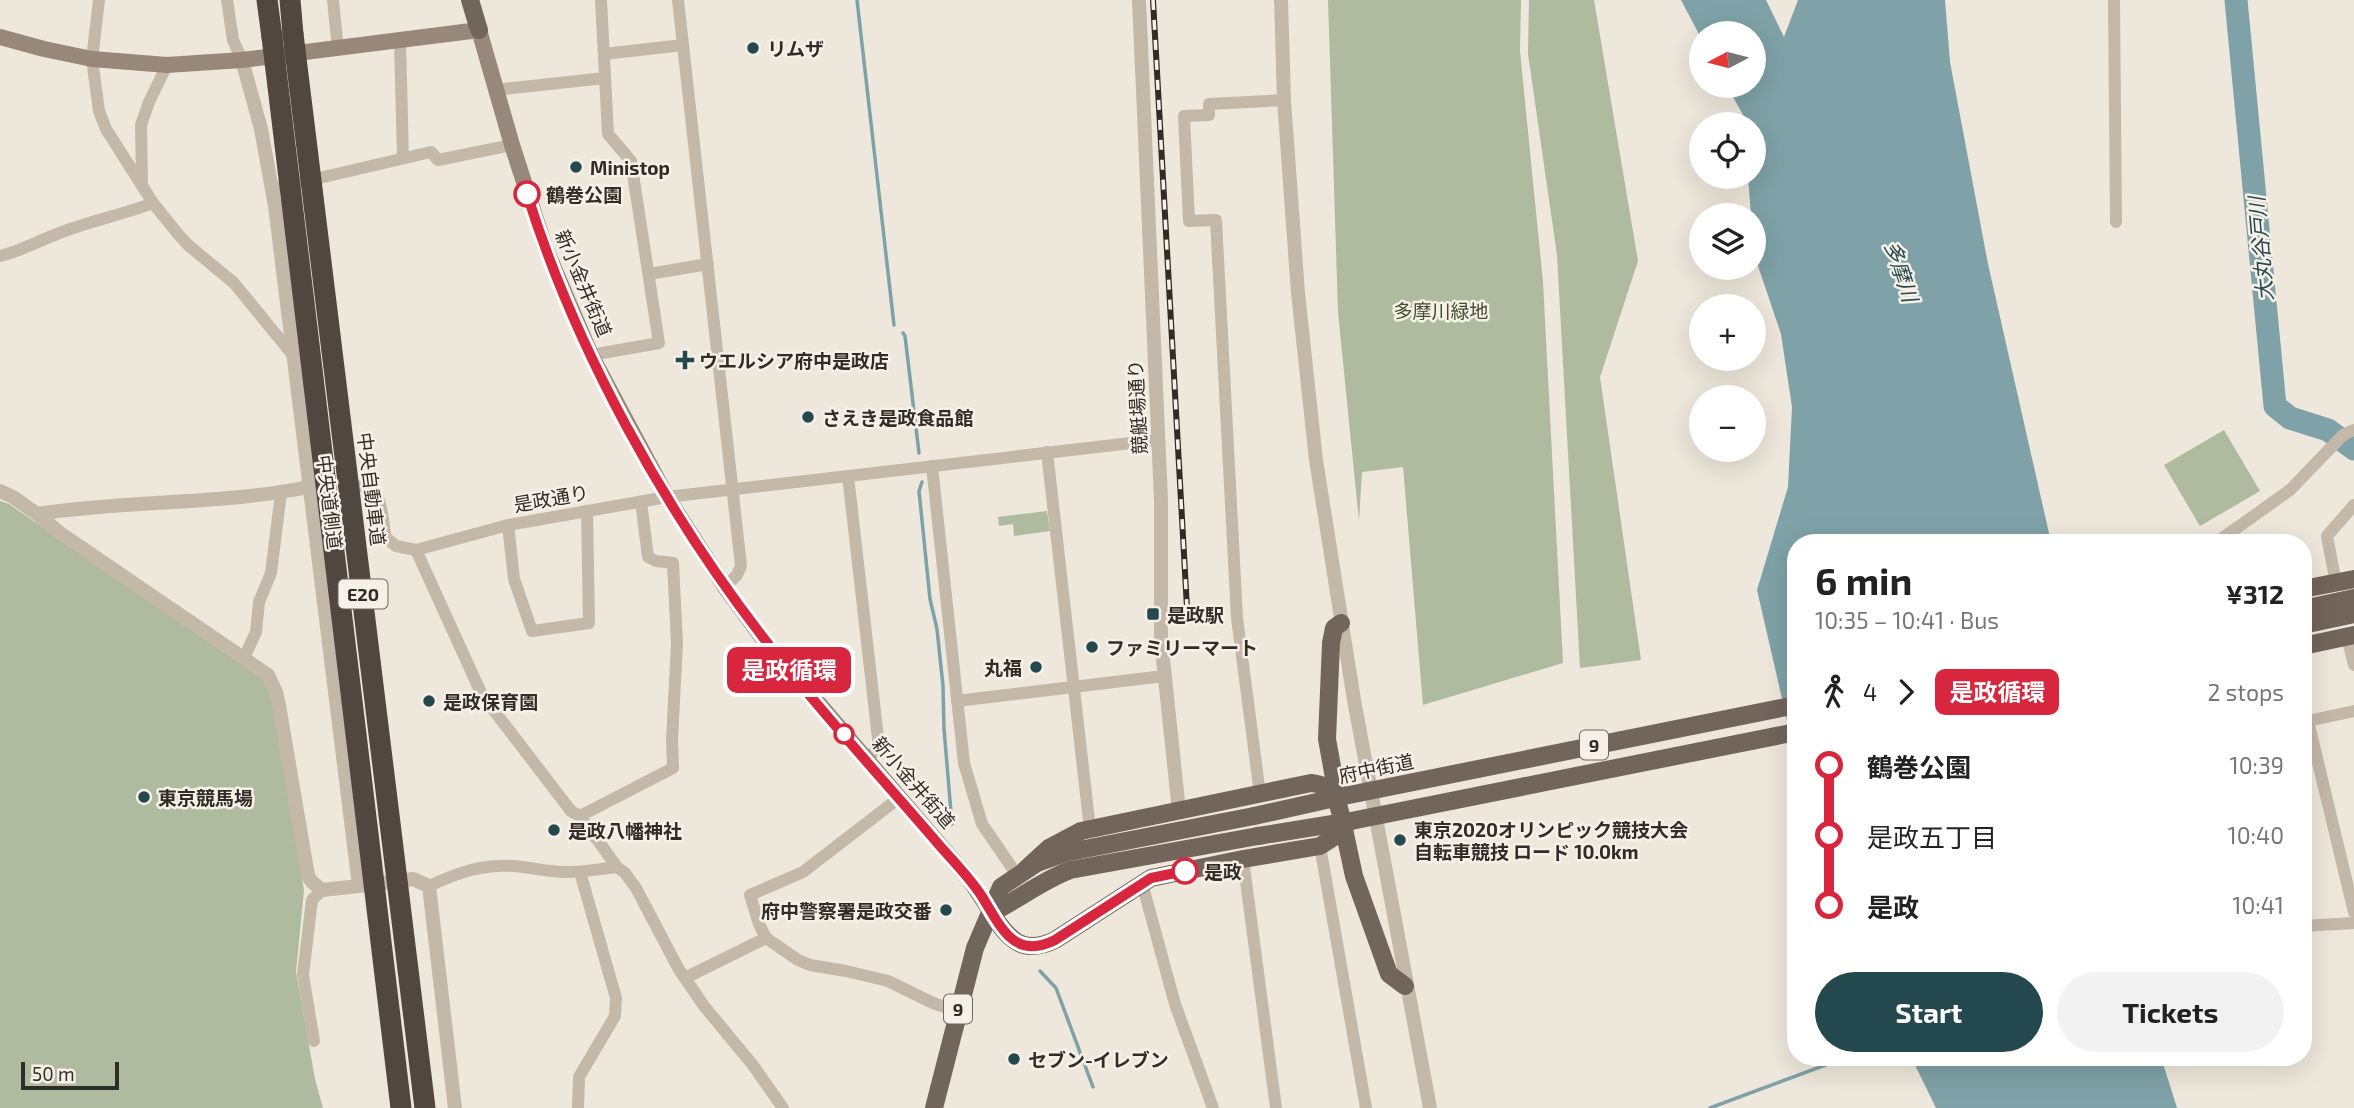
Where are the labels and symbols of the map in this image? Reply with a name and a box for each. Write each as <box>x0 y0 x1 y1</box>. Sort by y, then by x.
north arrow <box>1689 21 1766 98</box>
place label: リムザ <box>767 37 824 60</box>
marker: リムザ <box>745 40 761 56</box>
place label: Ministop <box>590 156 670 179</box>
marker: Ministop <box>568 159 584 175</box>
marker: 鶴巻公園 <box>514 181 540 207</box>
place label: 鶴巻公園 <box>546 183 622 206</box>
water label: 大丸谷戸川 <box>2243 194 2277 302</box>
street label: 新小金井街道 <box>551 226 617 340</box>
water label: 多摩川 <box>1880 237 1924 307</box>
park label: 多摩川緑地 <box>1393 299 1489 322</box>
place label: ウエルシア府中是政店 <box>699 349 889 372</box>
marker: ウエルシア府中是政店 <box>677 352 693 368</box>
street label: 競艇場通り <box>1123 359 1151 455</box>
place label: さえき是政食品館 <box>822 406 973 429</box>
marker: さえき是政食品館 <box>800 409 816 425</box>
street label: 中央自動車道 <box>354 431 390 547</box>
street label: 中央道側道 <box>313 453 347 551</box>
street label: 是政通り <box>512 480 590 516</box>
road number: E20 <box>338 580 388 608</box>
place label: 是政駅 <box>1167 603 1224 626</box>
marker: 是政駅 <box>1145 606 1161 622</box>
place label: ファミリーマート <box>1106 636 1258 659</box>
marker: ファミリーマート <box>1084 639 1100 655</box>
line badge: 是政循環 <box>740 647 838 693</box>
place label: 丸福 <box>984 656 1022 679</box>
marker: 丸福 <box>1028 659 1044 675</box>
place label: 是政保育園 <box>443 690 538 713</box>
marker: 是政保育園 <box>421 693 437 709</box>
unlabelled marker <box>834 724 854 744</box>
road number: 9 <box>1580 730 1608 760</box>
street label: 新小金井街道 <box>868 731 960 833</box>
street label: 府中街道 <box>1336 749 1416 787</box>
place label: 東京競馬場 <box>158 786 253 809</box>
marker: 東京競馬場 <box>136 789 152 805</box>
place label: 東京2020オリンピック競技大会 自転車競技 ロード 10.0km <box>1414 818 1688 863</box>
place label: 是政八幡神社 <box>568 819 682 842</box>
marker: 是政八幡神社 <box>546 822 562 838</box>
marker: 東京2020オリンピック競技大会 自転車競技 ロード 10.0km <box>1392 832 1408 848</box>
marker: 是政 <box>1172 858 1198 884</box>
place label: 是政 <box>1204 860 1242 883</box>
place label: 府中警察署是政交番 <box>761 899 932 922</box>
marker: 府中警察署是政交番 <box>938 902 954 918</box>
road number: 9 <box>944 994 972 1024</box>
place label: セブン-イレブン <box>1028 1048 1169 1071</box>
marker: セブン-イレブン <box>1006 1051 1022 1067</box>
scale bar <box>21 1059 119 1091</box>

